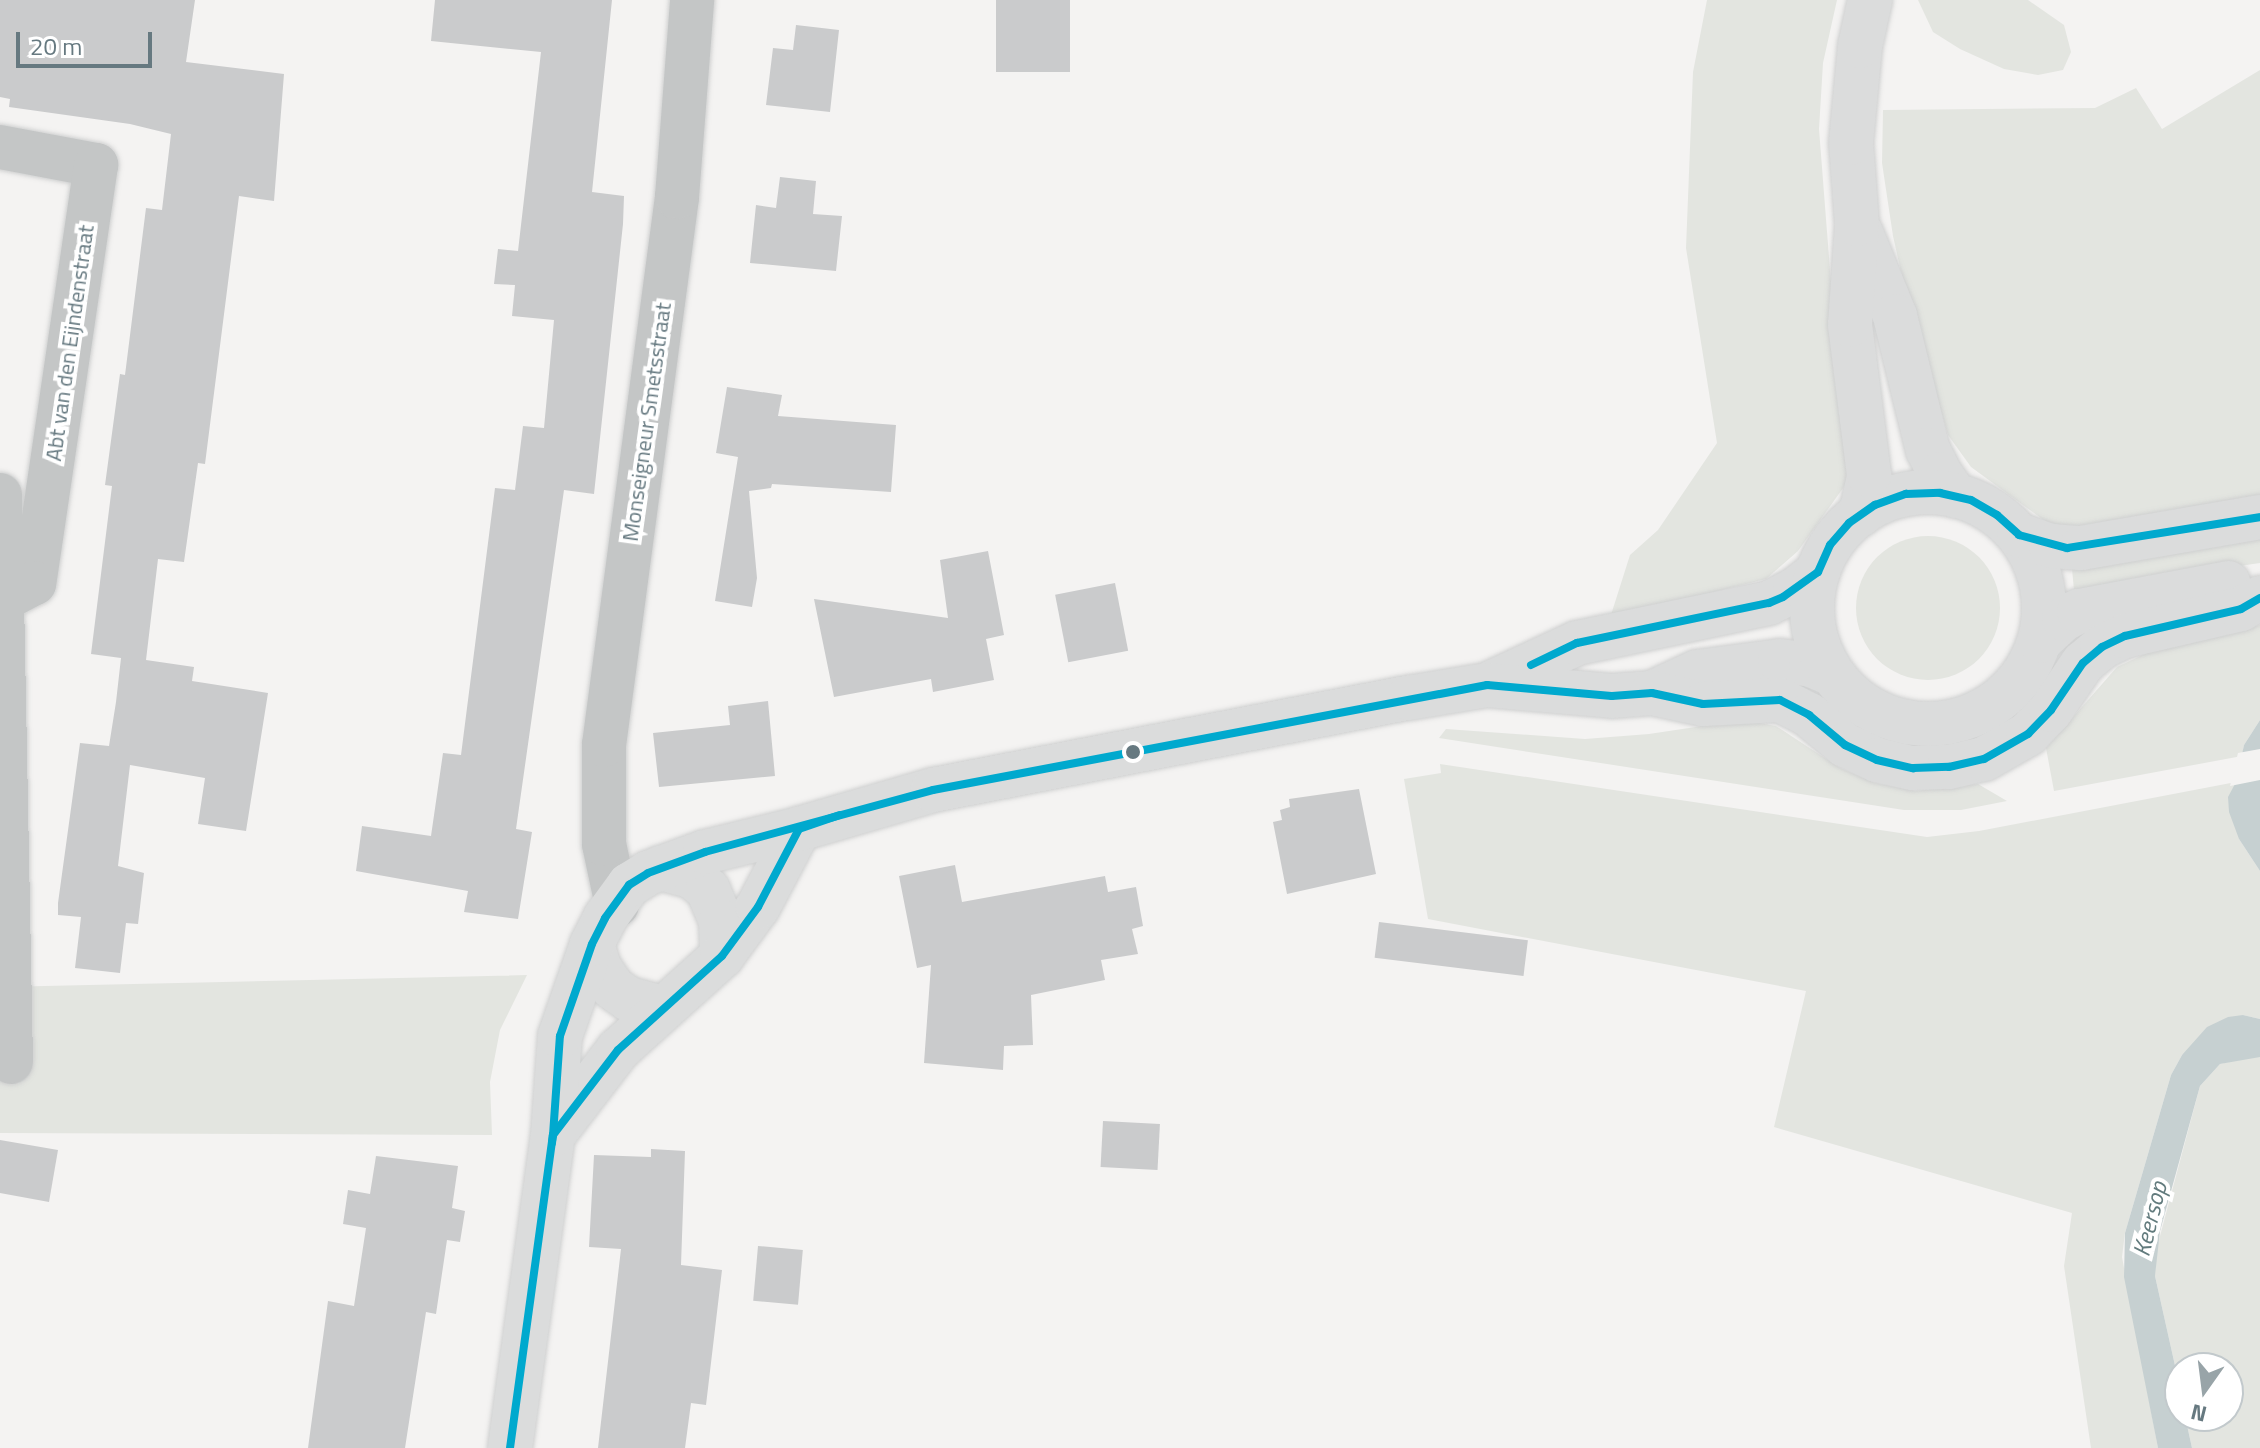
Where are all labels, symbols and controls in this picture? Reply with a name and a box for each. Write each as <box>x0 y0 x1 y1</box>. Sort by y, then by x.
scale bar <box>20 16 156 66</box>
text: 20 m <box>30 28 82 64</box>
street label: Abt van den Eijndenstraat <box>40 223 100 463</box>
street label: Monseigneur Smetsstraat <box>617 301 677 543</box>
unlabelled marker <box>1125 744 1141 760</box>
water label: Keersop <box>2127 1179 2173 1259</box>
north arrow <box>2164 1352 2244 1432</box>
text: N <box>2187 1395 2210 1432</box>

